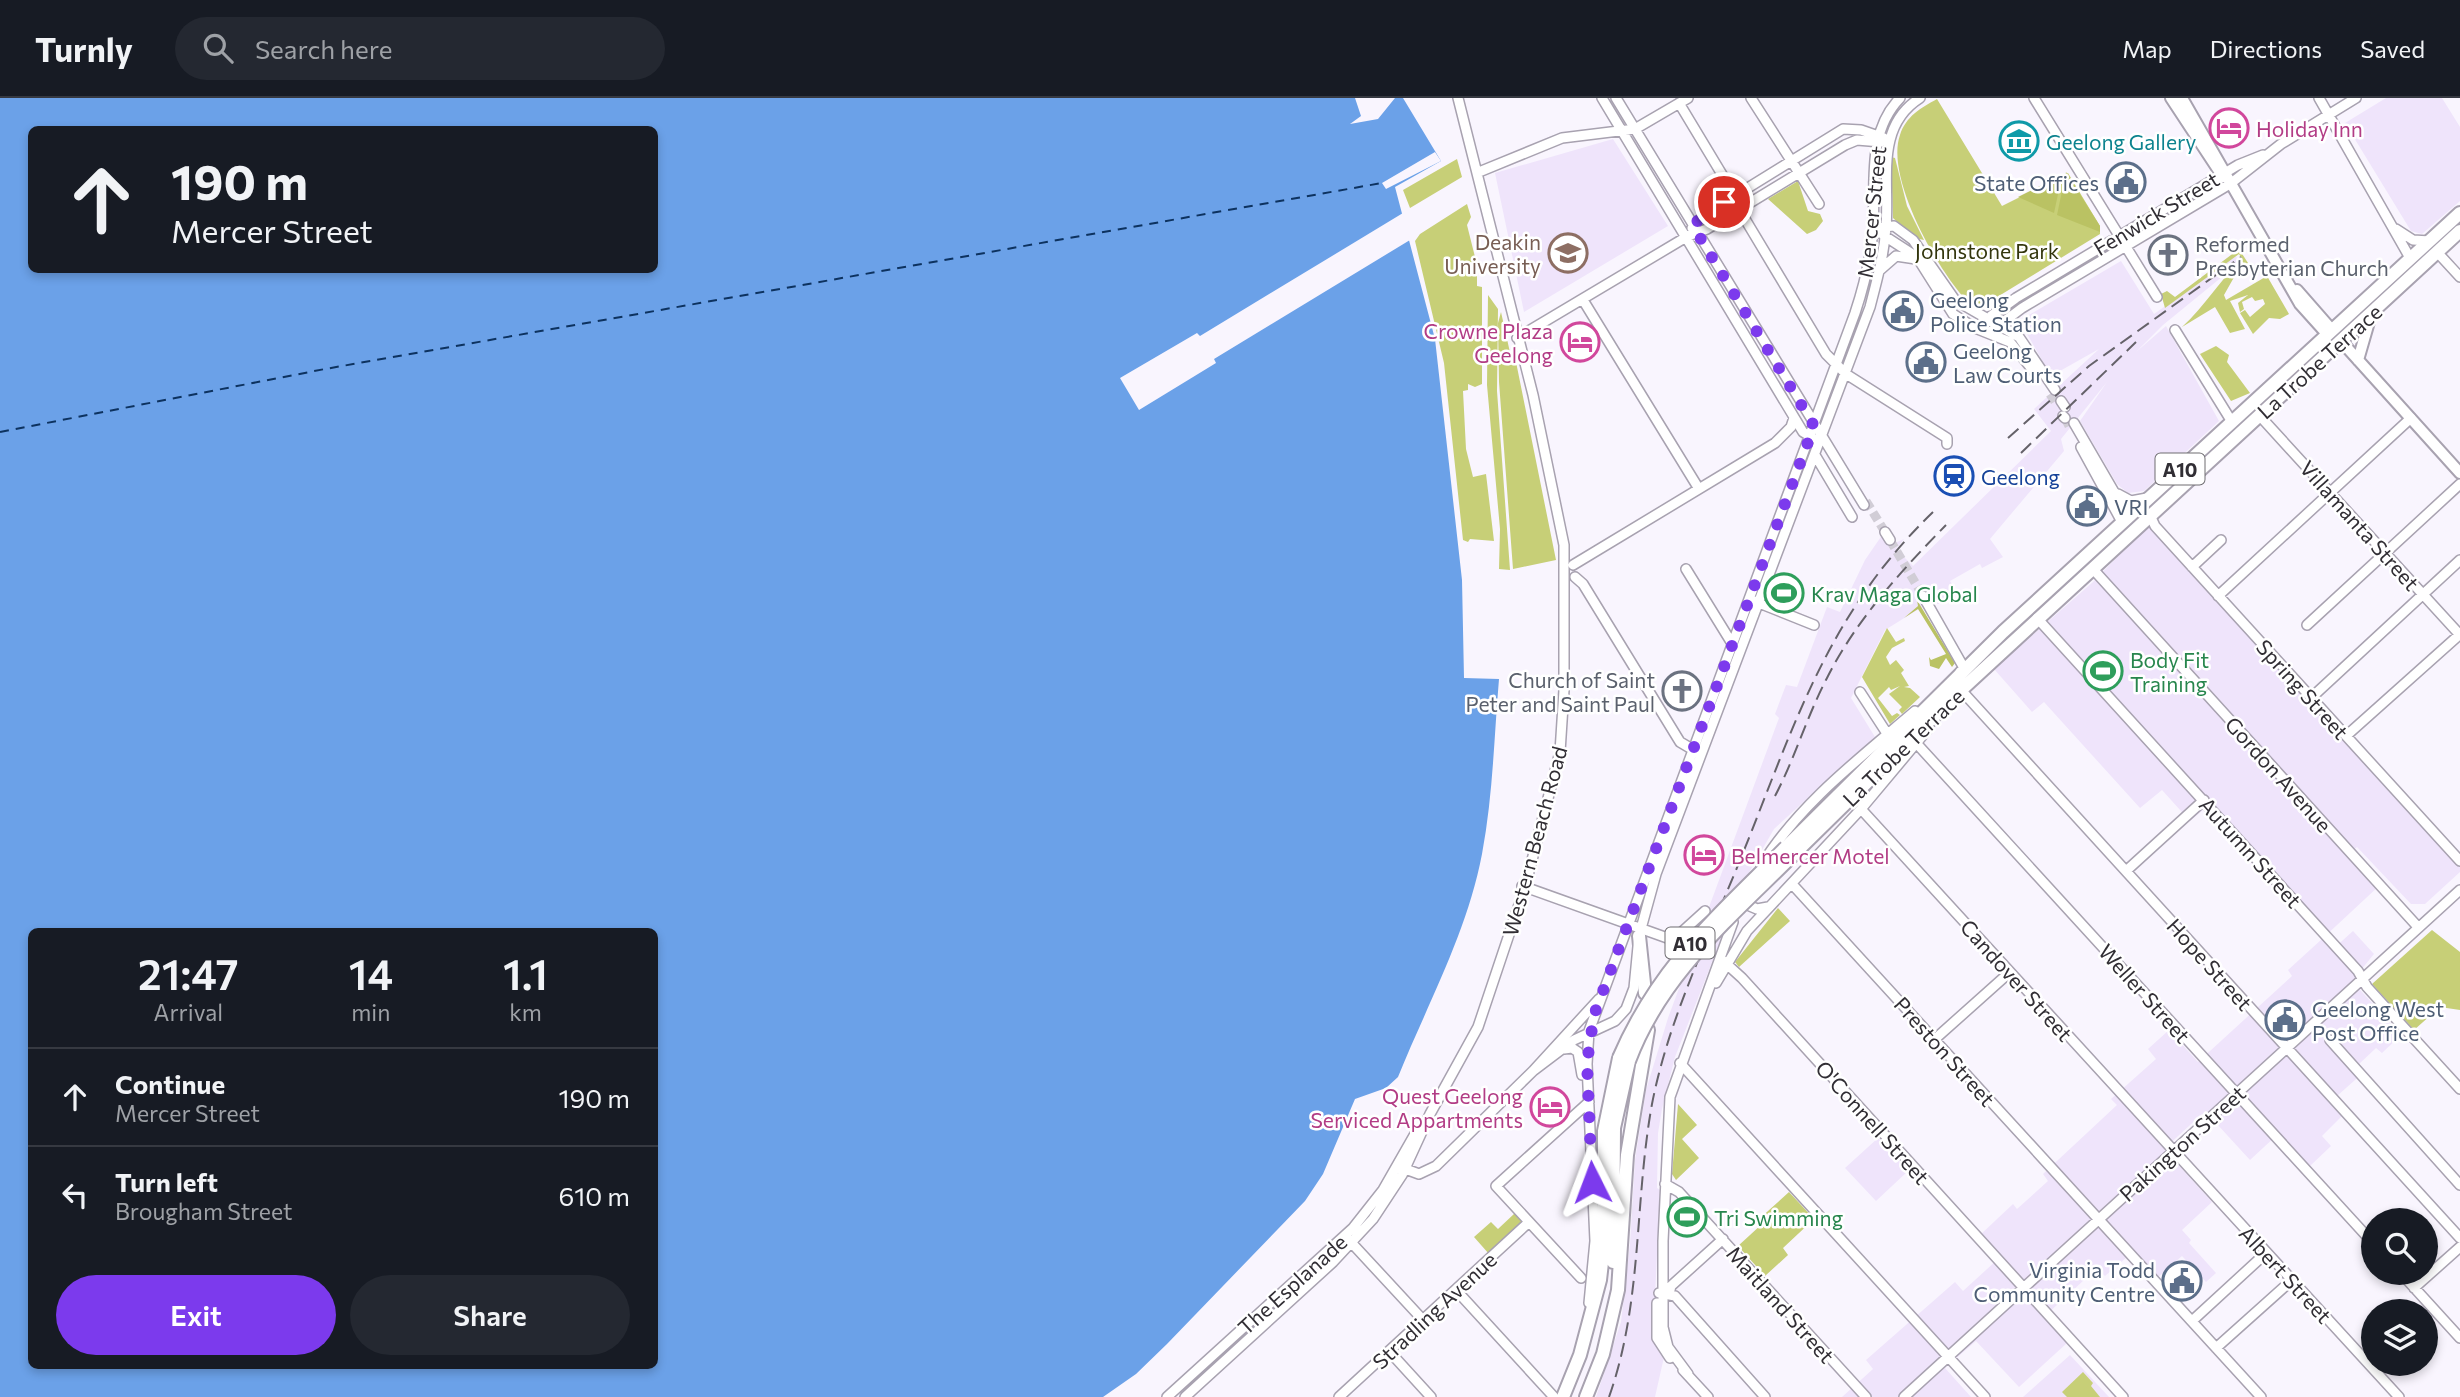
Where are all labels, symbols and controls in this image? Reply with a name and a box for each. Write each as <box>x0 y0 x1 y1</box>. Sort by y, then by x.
search box <box>175 17 665 80</box>
text: Turnly <box>35 28 133 69</box>
icon: search <box>199 29 237 67</box>
text: Search here <box>255 33 392 64</box>
text: Map <box>2122 34 2172 63</box>
text: Directions <box>2210 34 2322 63</box>
text: Saved <box>2360 34 2425 63</box>
hotel icon: Holiday Inn <box>2208 107 2250 149</box>
place label: Holiday Inn <box>2256 116 2363 141</box>
museum icon: Geelong Gallery <box>1998 120 2040 162</box>
place label: Geelong Gallery <box>2046 129 2196 154</box>
street label: Mercer Street <box>1852 145 1890 279</box>
text: 190 m <box>171 150 308 210</box>
icon: ahead <box>56 154 147 245</box>
public building icon: State Offices <box>2105 161 2147 203</box>
street label: Fenwick Street <box>2089 166 2223 260</box>
place label: State Offices <box>1974 170 2099 195</box>
pin <box>1694 172 1754 232</box>
icon: arrive <box>1705 183 1743 221</box>
text: Mercer Street <box>171 210 373 250</box>
place label: Deakin University <box>1444 229 1541 278</box>
place label: Reformed Presbyterian Church <box>2195 231 2389 280</box>
school or university icon: Deakin University <box>1547 232 1589 274</box>
church icon: Reformed Presbyterian Church <box>2147 234 2189 276</box>
park label: Johnstone Park <box>1915 238 2059 263</box>
place label: Geelong Police Station <box>1930 287 2062 336</box>
public building icon: Geelong Police Station <box>1882 290 1924 332</box>
street label: La Trobe Terrace <box>2252 299 2386 423</box>
place label: Crowne Plaza Geelong <box>1424 318 1553 367</box>
hotel icon: Crowne Plaza Geelong <box>1559 321 1601 363</box>
place label: Geelong Law Courts <box>1953 338 2062 387</box>
public building icon: Geelong Law Courts <box>1905 341 1947 383</box>
road number: A10 <box>2156 454 2204 484</box>
station icon: Geelong <box>1933 455 1975 497</box>
street label: Villamanta Street <box>2295 455 2425 595</box>
place label: Geelong <box>1981 464 2060 489</box>
public building icon: VRI <box>2066 485 2108 527</box>
place label: VRI <box>2114 494 2148 519</box>
sports icon: Krav Maga Global <box>1763 572 1805 614</box>
place label: Krav Maga Global <box>1811 581 1978 606</box>
street label: Spring Street <box>2252 634 2354 744</box>
place label: Body Fit Training <box>2130 647 2209 696</box>
sports icon: Body Fit Training <box>2082 650 2124 692</box>
place label: Church of Saint Peter and Saint Paul <box>1466 667 1655 716</box>
church icon: Church of Saint Peter and Saint Paul <box>1661 670 1703 712</box>
street label: La Trobe Terrace <box>1837 683 1969 811</box>
street label: Gordon Avenue <box>2221 711 2337 837</box>
street label: Western Beach Road <box>1497 743 1571 939</box>
street label: Autumn Street <box>2195 792 2307 912</box>
hotel icon: Belmercer Motel <box>1683 834 1725 876</box>
place label: Belmercer Motel <box>1731 843 1890 868</box>
street label: Hope Street <box>2162 913 2258 1015</box>
street label: Candover Street <box>1956 914 2078 1046</box>
road number: A10 <box>1666 928 1714 958</box>
street label: Weller Street <box>2094 938 2196 1048</box>
text: 21:47 <box>138 947 239 999</box>
text: 14 <box>349 947 393 999</box>
text: 1.1 <box>503 947 548 999</box>
street label: Preston Street <box>1889 991 2001 1111</box>
place label: Geelong West Post Office <box>2312 996 2444 1045</box>
text: Arrival <box>154 998 223 1026</box>
text: min <box>351 998 390 1026</box>
text: km <box>509 998 542 1026</box>
public building icon: Geelong West Post Office <box>2264 999 2306 1041</box>
street label: O'Connell Street <box>1811 1055 1935 1189</box>
text: Continue <box>115 1068 225 1099</box>
icon: ahead <box>56 1078 94 1116</box>
street label: Pakington Street <box>2114 1080 2250 1206</box>
text: 190 m <box>558 1082 630 1113</box>
place label: Quest Geelong Serviced Appartments <box>1311 1083 1523 1132</box>
hotel icon: Quest Geelong Serviced Appartments <box>1529 1086 1571 1128</box>
text: Mercer Street <box>115 1099 260 1127</box>
position arrow <box>1555 1145 1629 1219</box>
text: Turn left <box>115 1166 218 1197</box>
icon: left <box>56 1176 94 1214</box>
text: 610 m <box>558 1180 630 1211</box>
sports icon: Tri Swimming <box>1666 1196 1708 1238</box>
text: Brougham Street <box>115 1197 292 1225</box>
place label: Tri Swimming <box>1714 1205 1843 1230</box>
map controls <box>2361 1208 2438 1376</box>
button: search <box>2361 1208 2438 1285</box>
street label: Albert Street <box>2235 1220 2337 1328</box>
street label: The Esplanade <box>1233 1229 1351 1339</box>
street label: Maitland Street <box>1722 1240 1840 1368</box>
street label: Stradling Avenue <box>1367 1246 1501 1374</box>
place label: Virginia Todd Community Centre <box>1974 1257 2155 1306</box>
public building icon: Virginia Todd Community Centre <box>2161 1260 2203 1302</box>
button: Exit <box>56 1275 336 1355</box>
button: Share <box>350 1275 630 1355</box>
button: layers <box>2361 1299 2438 1376</box>

